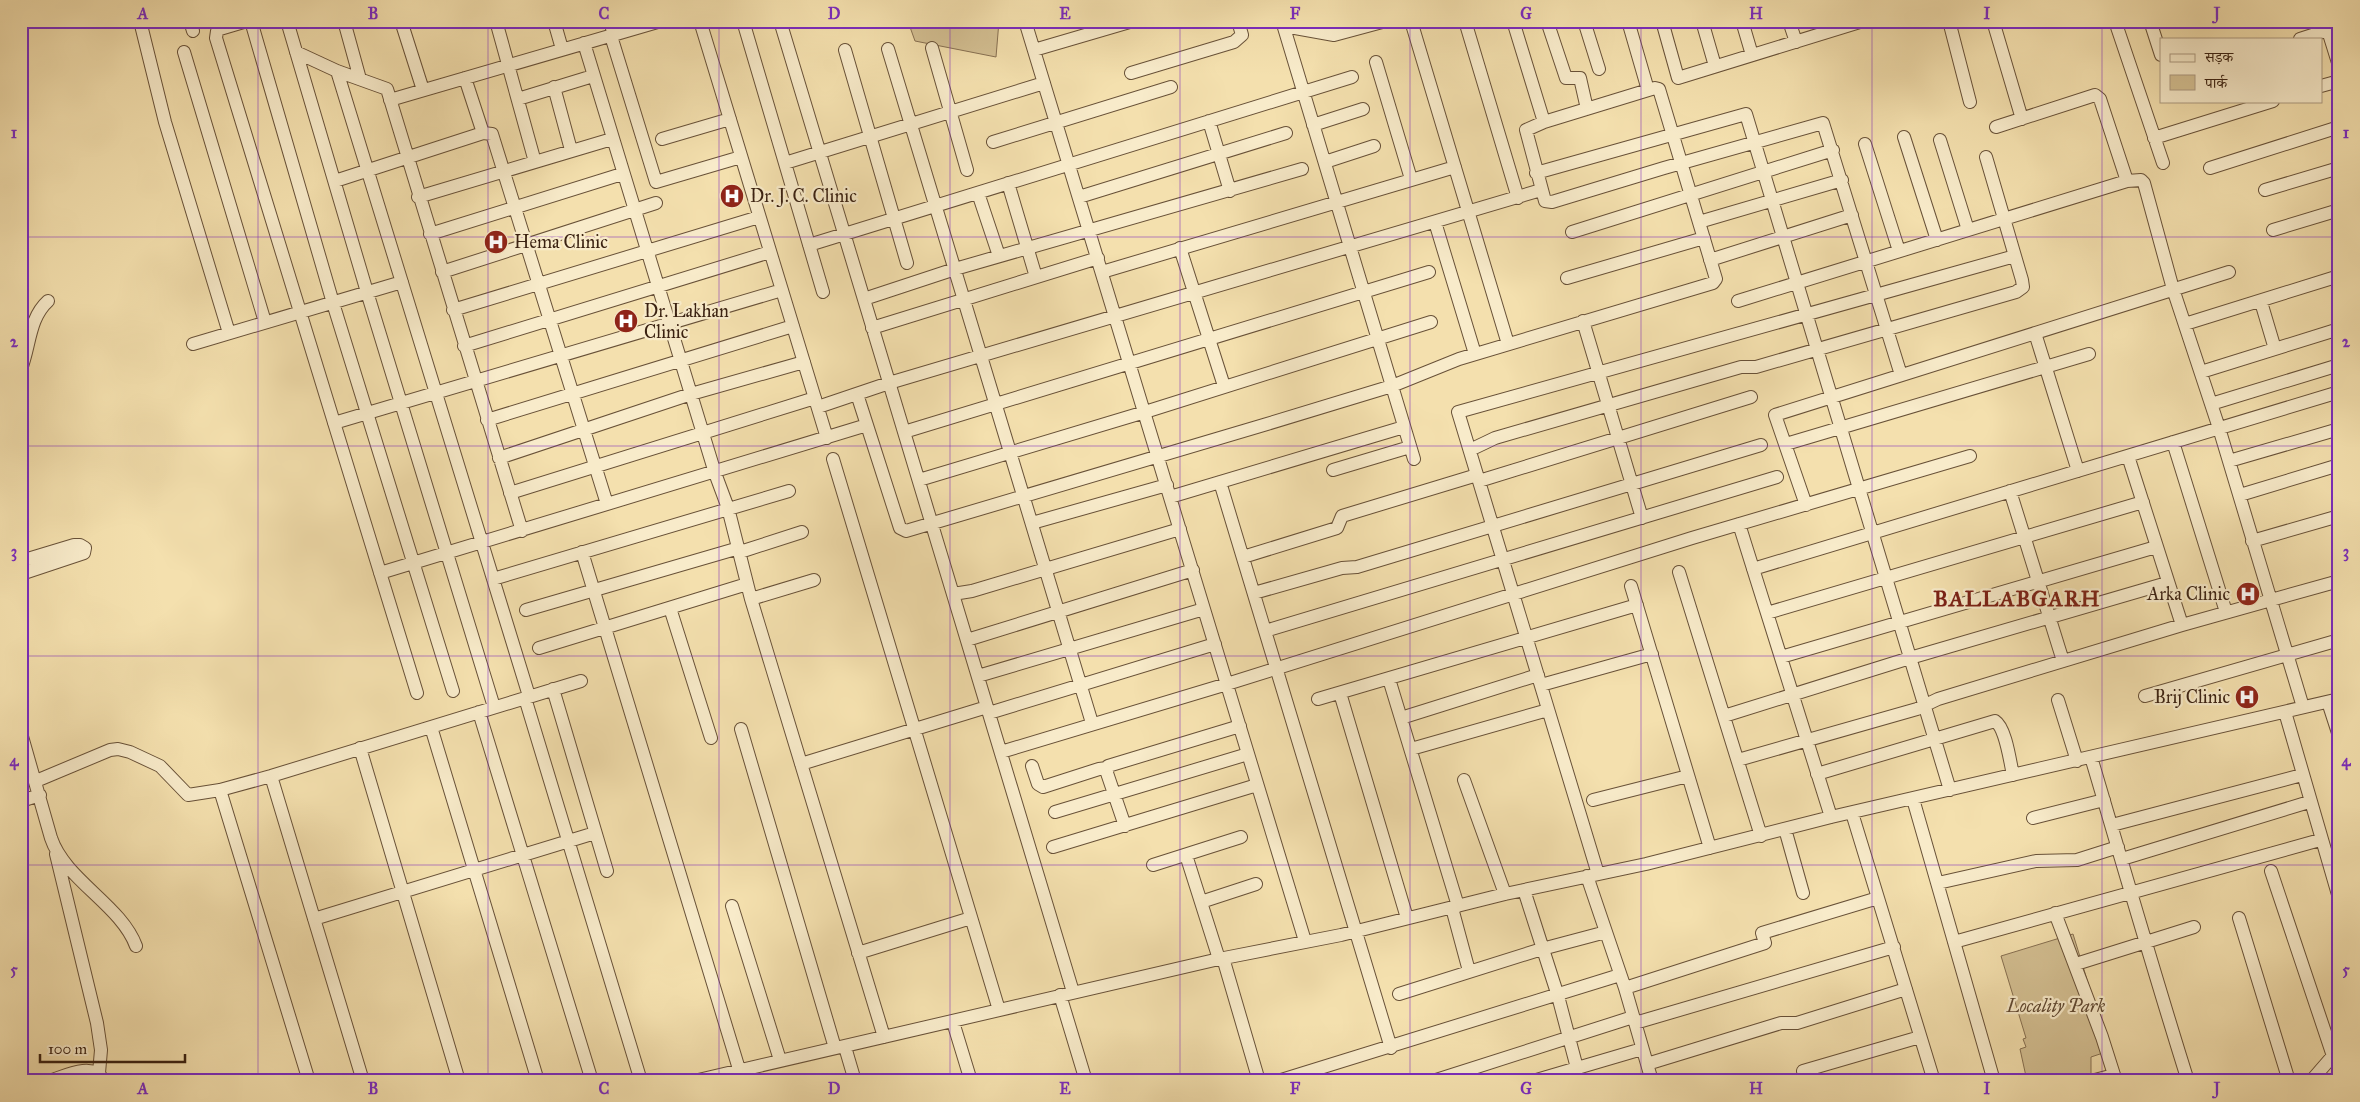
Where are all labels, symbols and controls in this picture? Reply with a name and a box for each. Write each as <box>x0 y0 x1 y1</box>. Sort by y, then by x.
text: A <box>137 4 149 23</box>
text: B <box>368 4 378 23</box>
text: C <box>599 4 610 23</box>
text: D <box>828 4 841 23</box>
text: E <box>1059 4 1071 23</box>
text: F <box>1290 4 1301 23</box>
text: G <box>1520 4 1532 23</box>
text: H <box>1749 4 1763 23</box>
text: I <box>1984 4 1991 23</box>
text: J <box>2212 4 2221 24</box>
legend <box>2160 38 2322 102</box>
text: सड़क <box>2204 48 2234 66</box>
text: पार्क <box>2204 74 2228 92</box>
text: 1 <box>11 123 18 142</box>
text: 1 <box>2343 123 2350 142</box>
hospital icon: Dr. J. C. Clinic <box>719 183 745 209</box>
place label: Dr. J. C. Clinic <box>750 185 857 208</box>
hospital icon: Hema Clinic <box>483 229 509 255</box>
place label: Hema Clinic <box>514 231 608 253</box>
place label: Dr. Lakhan Clinic <box>644 300 729 343</box>
hospital icon: Dr. Lakhan Clinic <box>613 308 639 334</box>
text: 2 <box>10 332 19 351</box>
text: 2 <box>2342 332 2351 351</box>
text: 3 <box>11 542 17 562</box>
text: 3 <box>2343 542 2349 562</box>
hospital icon: Arka Clinic <box>2235 581 2261 607</box>
place label: Arka Clinic <box>2146 583 2230 605</box>
district label: BALLABGARH <box>1933 585 2101 612</box>
hospital icon: Brij Clinic <box>2234 684 2260 710</box>
place label: Brij Clinic <box>2154 686 2230 708</box>
text: 4 <box>10 751 20 771</box>
text: 4 <box>2342 751 2352 771</box>
text: 5 <box>10 960 18 979</box>
text: 5 <box>2342 960 2350 979</box>
park label: Locality Park <box>2006 995 2105 1017</box>
scale bar <box>40 1032 185 1064</box>
text: 100 m <box>48 1040 88 1058</box>
text: A <box>137 1079 149 1098</box>
text: B <box>368 1079 378 1098</box>
text: C <box>599 1079 610 1098</box>
text: D <box>828 1079 841 1098</box>
text: E <box>1059 1079 1071 1098</box>
text: F <box>1290 1079 1301 1098</box>
text: G <box>1520 1079 1532 1098</box>
text: H <box>1749 1079 1763 1098</box>
text: I <box>1984 1079 1991 1098</box>
text: J <box>2212 1079 2221 1099</box>

